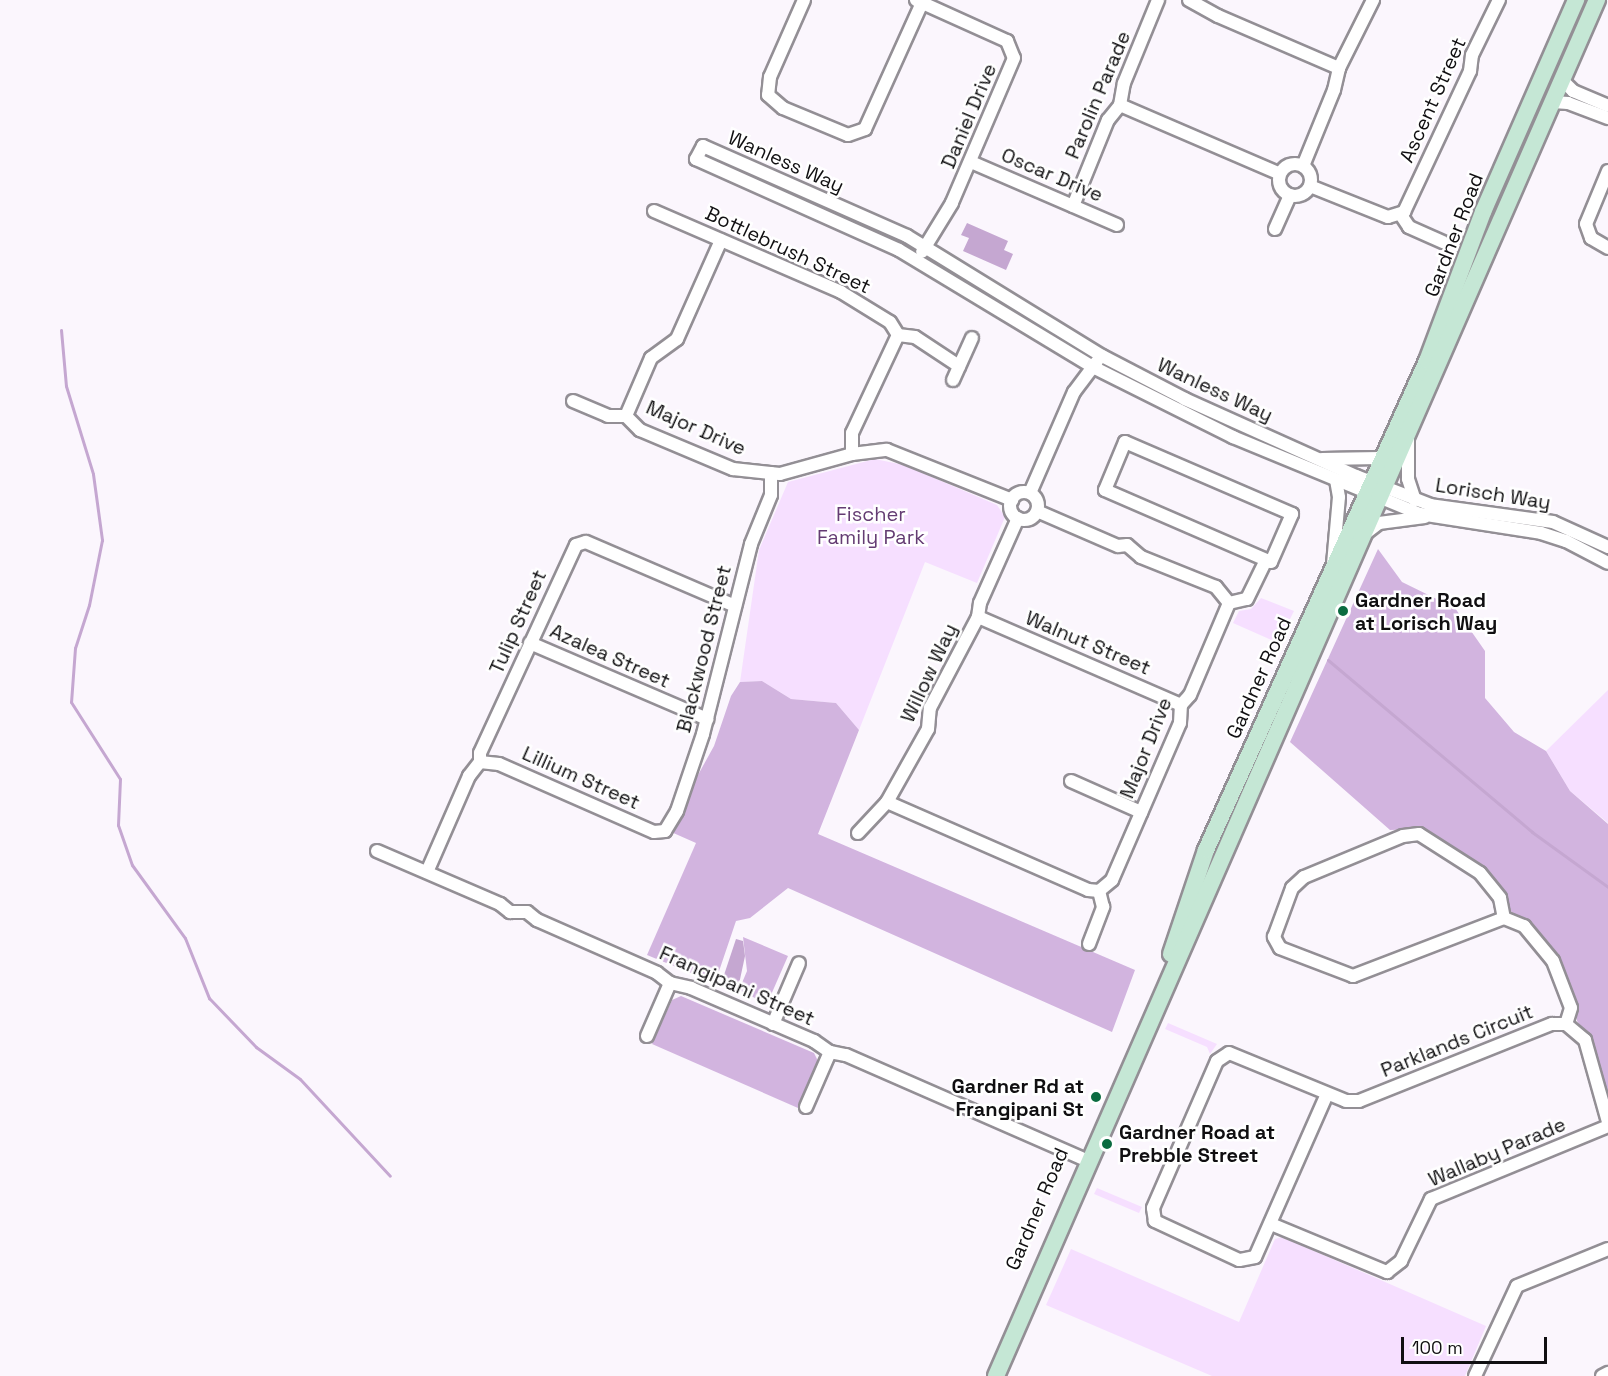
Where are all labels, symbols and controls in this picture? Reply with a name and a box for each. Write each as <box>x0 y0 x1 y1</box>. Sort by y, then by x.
street label: Parolin Parade <box>1060 27 1136 163</box>
street label: Ascent Street <box>1395 34 1471 166</box>
street label: Daniel Drive <box>936 60 1002 172</box>
street label: Wanless Way <box>724 126 848 198</box>
street label: Oscar Drive <box>998 143 1106 207</box>
street label: Gardner Road <box>1419 170 1489 300</box>
street label: Bottlebrush Street <box>702 201 874 299</box>
street label: Wanless Way <box>1153 353 1277 427</box>
street label: Major Drive <box>642 395 750 461</box>
street label: Lorisch Way <box>1434 473 1552 515</box>
park label: Fischer Family Park <box>817 503 925 550</box>
street label: Blackwood Street <box>672 563 736 735</box>
street label: Tulip Street <box>484 566 552 678</box>
place label: Gardner Road at Lorisch Way <box>1355 588 1497 635</box>
marker: Gardner Road at Lorisch Way <box>1336 604 1350 618</box>
street label: Walnut Street <box>1022 606 1154 680</box>
street label: Gardner Road <box>1221 613 1297 743</box>
street label: Azalea Street <box>546 619 674 693</box>
street label: Willow Way <box>896 620 962 726</box>
street label: Major Drive <box>1115 694 1177 802</box>
street label: Lillium Street <box>518 741 644 815</box>
street label: Frangipani Street <box>656 941 818 1031</box>
street label: Parklands Circuit <box>1377 1000 1537 1082</box>
place label: Gardner Rd at Frangipani St <box>952 1074 1084 1121</box>
marker: Gardner Rd at Frangipani St <box>1089 1090 1103 1104</box>
street label: Wallaby Parade <box>1425 1112 1569 1192</box>
place label: Gardner Road at Prebble Street <box>1119 1120 1275 1167</box>
marker: Gardner Road at Prebble Street <box>1100 1137 1114 1151</box>
street label: Gardner Road <box>1000 1144 1074 1274</box>
scale bar <box>1404 1325 1550 1363</box>
text: 100 m <box>1412 1336 1463 1359</box>

